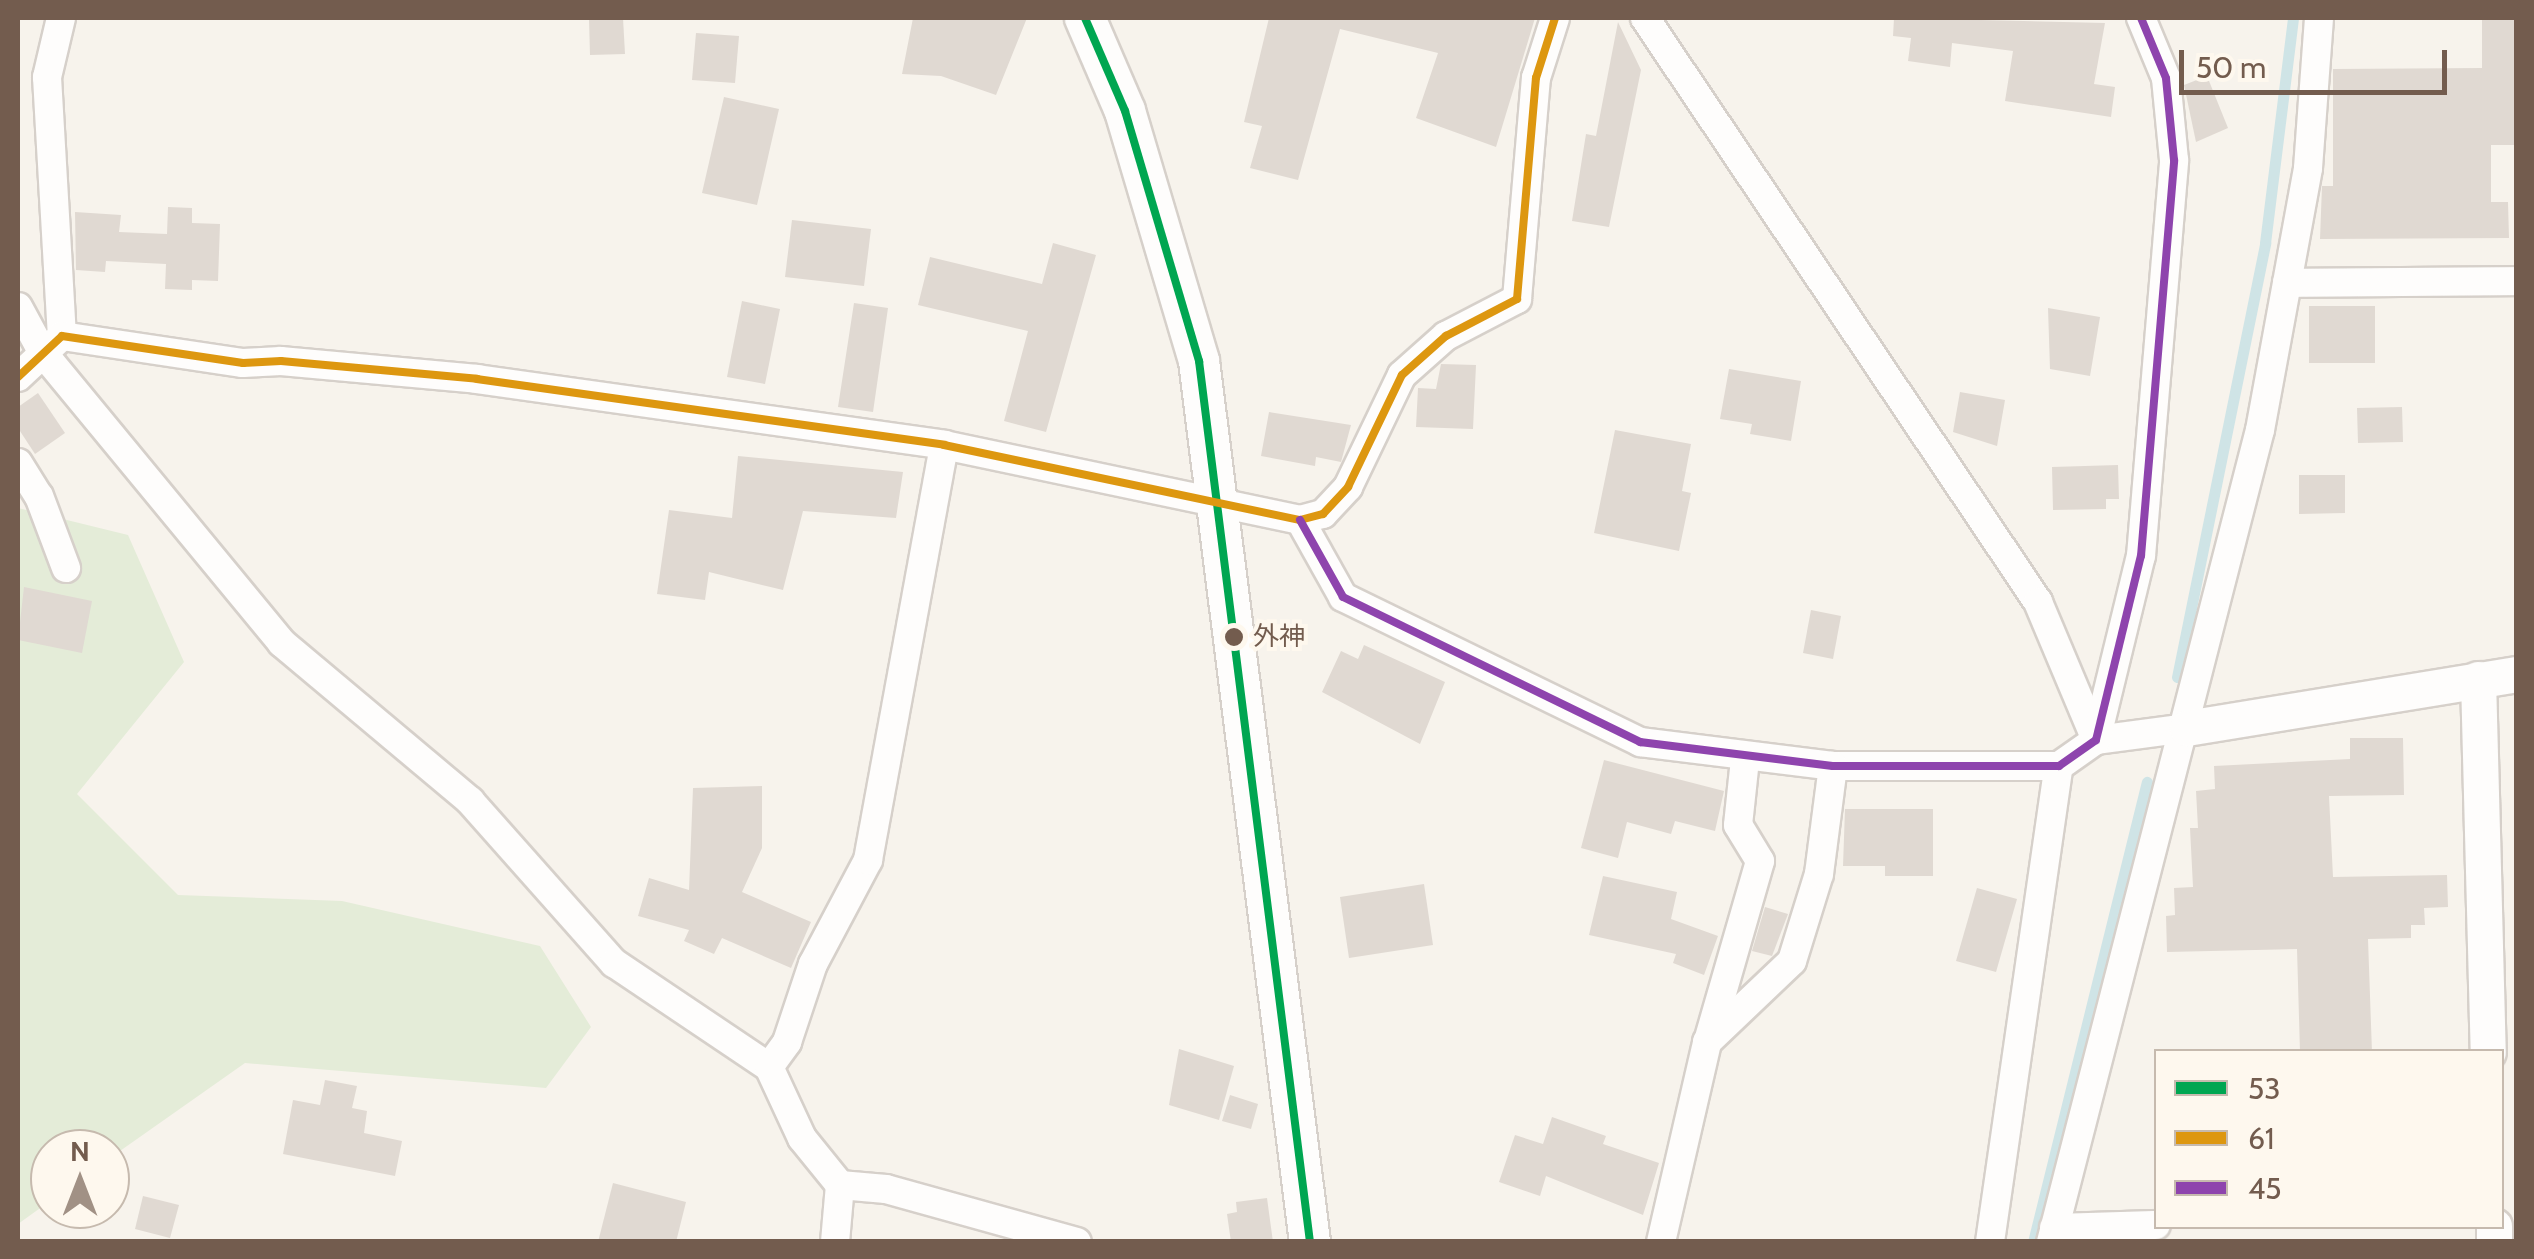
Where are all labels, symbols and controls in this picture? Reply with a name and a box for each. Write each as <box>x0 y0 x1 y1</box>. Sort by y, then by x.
scale bar <box>2184 30 2452 92</box>
text: 50 m <box>2196 49 2266 86</box>
place label: 外神 <box>1253 621 1305 653</box>
marker: 外神 <box>1224 627 1244 647</box>
legend <box>2154 1049 2504 1229</box>
text: 53 <box>2248 1070 2280 1107</box>
text: 61 <box>2248 1120 2275 1157</box>
north arrow <box>30 1129 130 1229</box>
text: N <box>70 1134 90 1168</box>
text: 45 <box>2248 1170 2282 1207</box>

